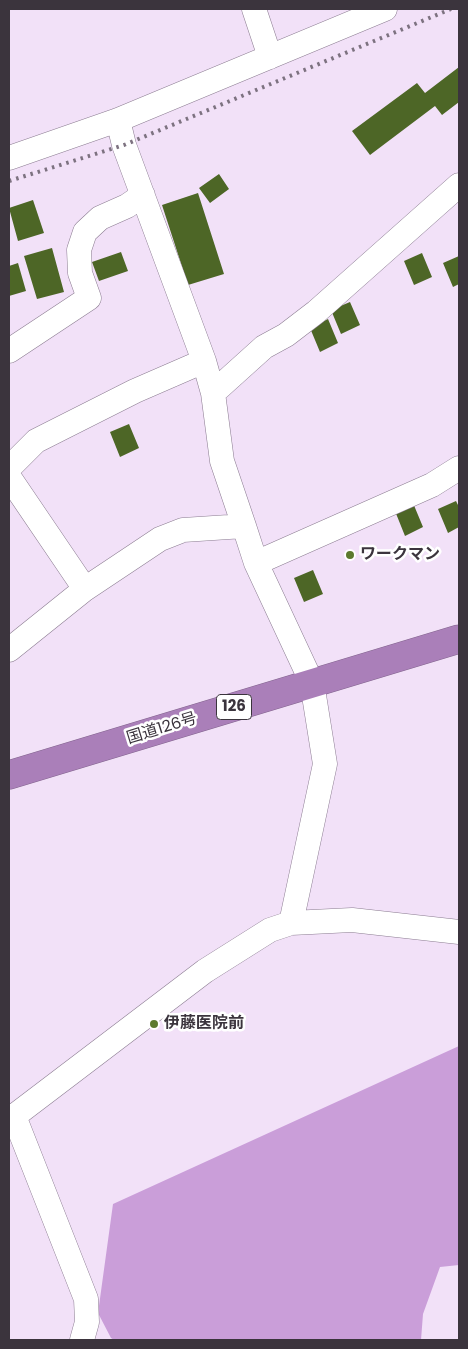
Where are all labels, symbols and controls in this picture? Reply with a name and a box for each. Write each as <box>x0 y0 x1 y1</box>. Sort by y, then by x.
place label: ワークマン <box>360 545 440 565</box>
marker: ワークマン <box>344 549 356 561</box>
road number: 126 <box>216 694 252 720</box>
street label: 国道126号 <box>125 709 199 749</box>
place label: 伊藤医院前 <box>164 1014 244 1034</box>
marker: 伊藤医院前 <box>148 1018 160 1030</box>

